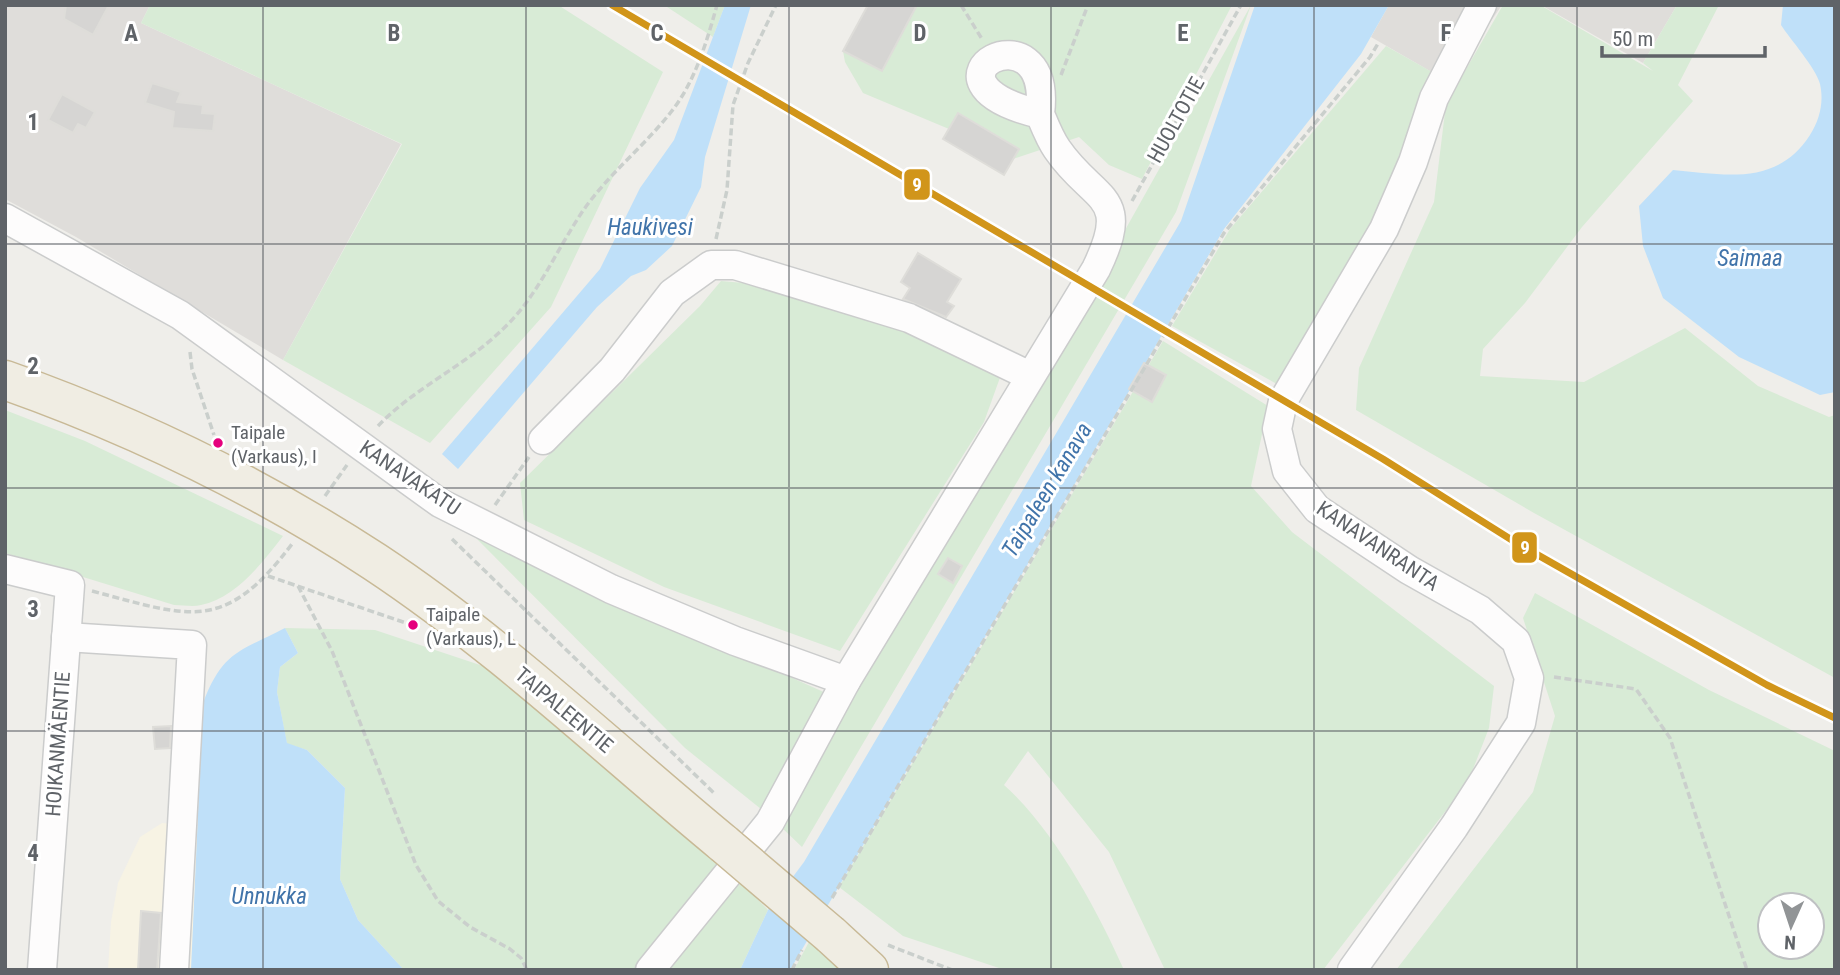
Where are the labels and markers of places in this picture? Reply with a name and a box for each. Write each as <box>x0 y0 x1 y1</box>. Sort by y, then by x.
place label: Taipale (Varkaus), I <box>231 421 317 468</box>
marker: Taipale (Varkaus), I <box>211 436 225 450</box>
place label: Taipale (Varkaus), L <box>426 603 516 650</box>
marker: Taipale (Varkaus), L <box>406 618 420 632</box>

